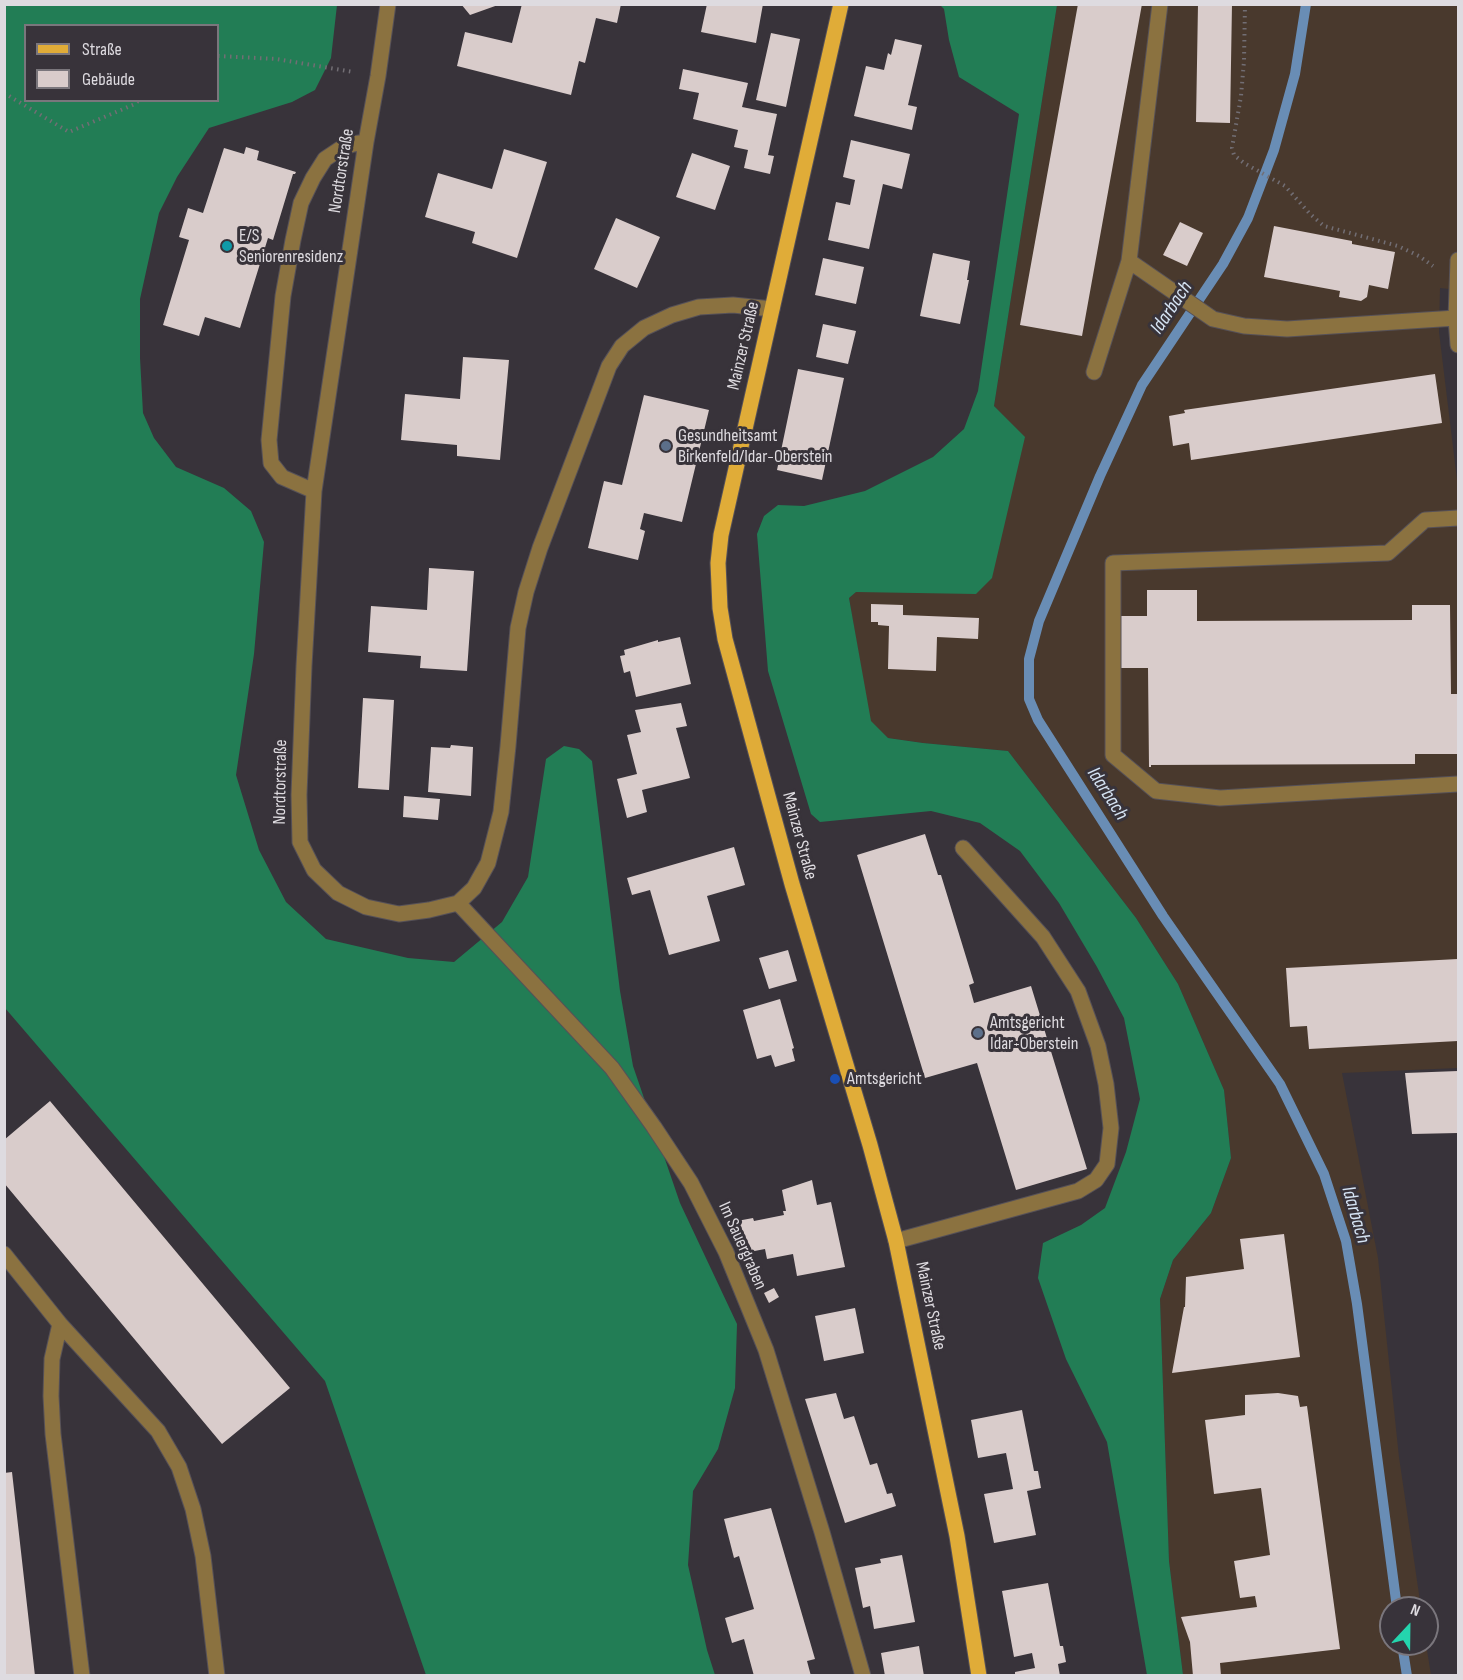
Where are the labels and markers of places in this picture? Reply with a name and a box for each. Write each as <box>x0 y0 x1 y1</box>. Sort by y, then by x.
place label: E/S Seniorenresidenz <box>239 225 343 268</box>
marker: E/S Seniorenresidenz <box>220 239 234 253</box>
place label: Gesundheitsamt Birkenfeld/Idar-Oberstein <box>678 425 833 468</box>
marker: Gesundheitsamt Birkenfeld/Idar-Oberstein <box>659 439 673 453</box>
place label: Amtsgericht Idar-Oberstein <box>990 1012 1078 1054</box>
marker: Amtsgericht Idar-Oberstein <box>971 1026 985 1040</box>
place label: Amtsgericht <box>847 1068 922 1090</box>
marker: Amtsgericht <box>828 1072 842 1086</box>

